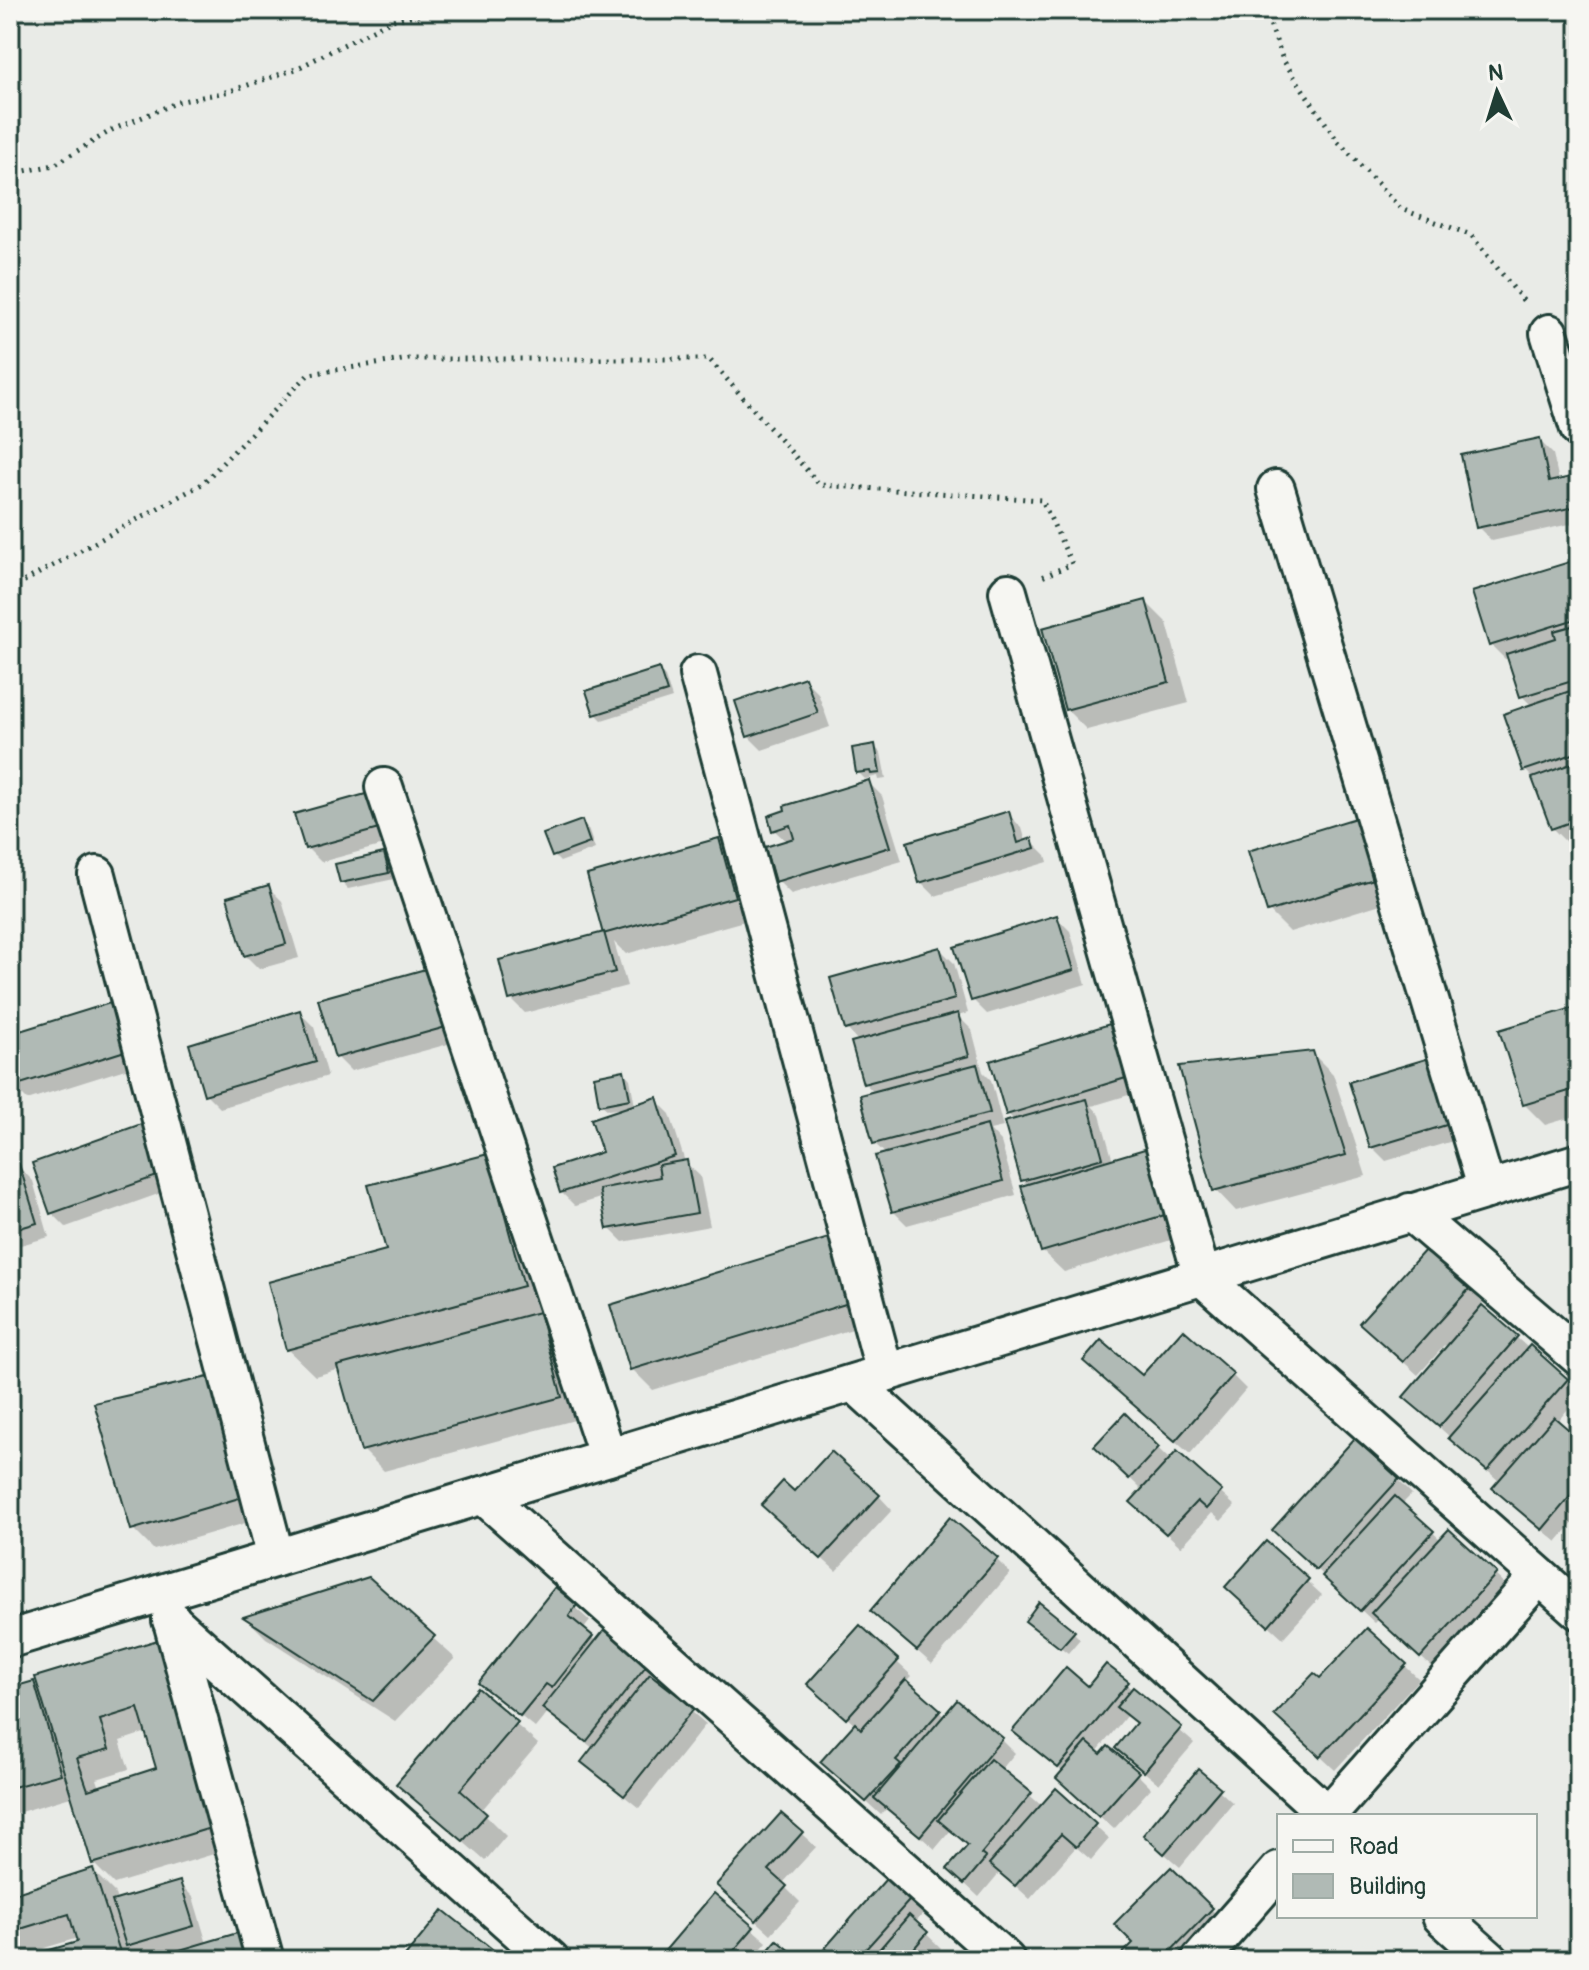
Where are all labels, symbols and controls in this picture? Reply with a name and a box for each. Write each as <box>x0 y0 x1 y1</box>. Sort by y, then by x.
north arrow <box>1457 52 1537 132</box>
text: N <box>1487 59 1504 88</box>
legend <box>1277 1814 1537 1918</box>
text: Road <box>1349 1832 1399 1861</box>
text: Building <box>1349 1872 1426 1901</box>

